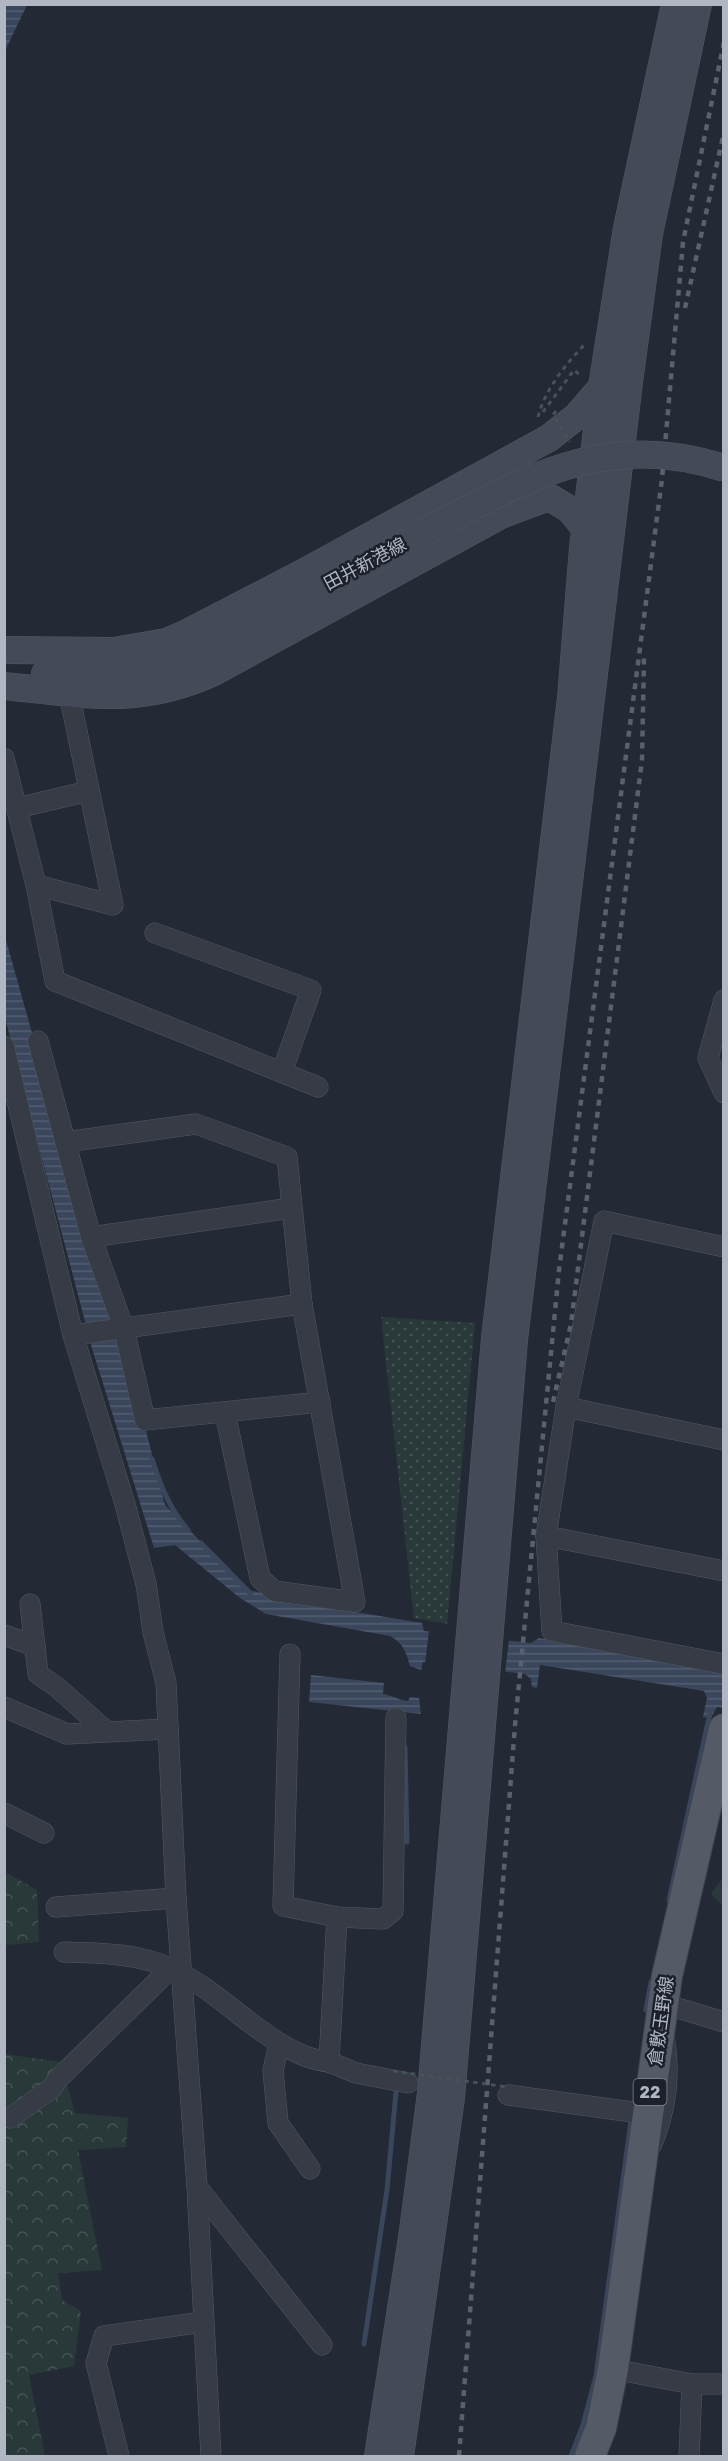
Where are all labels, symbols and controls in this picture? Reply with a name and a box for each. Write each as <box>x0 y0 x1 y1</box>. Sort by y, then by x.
street label: 田井新港線 <box>320 533 410 595</box>
street label: 倉敷玉野線 <box>644 1975 678 2067</box>
road number: 22 <box>634 2079 666 2105</box>

